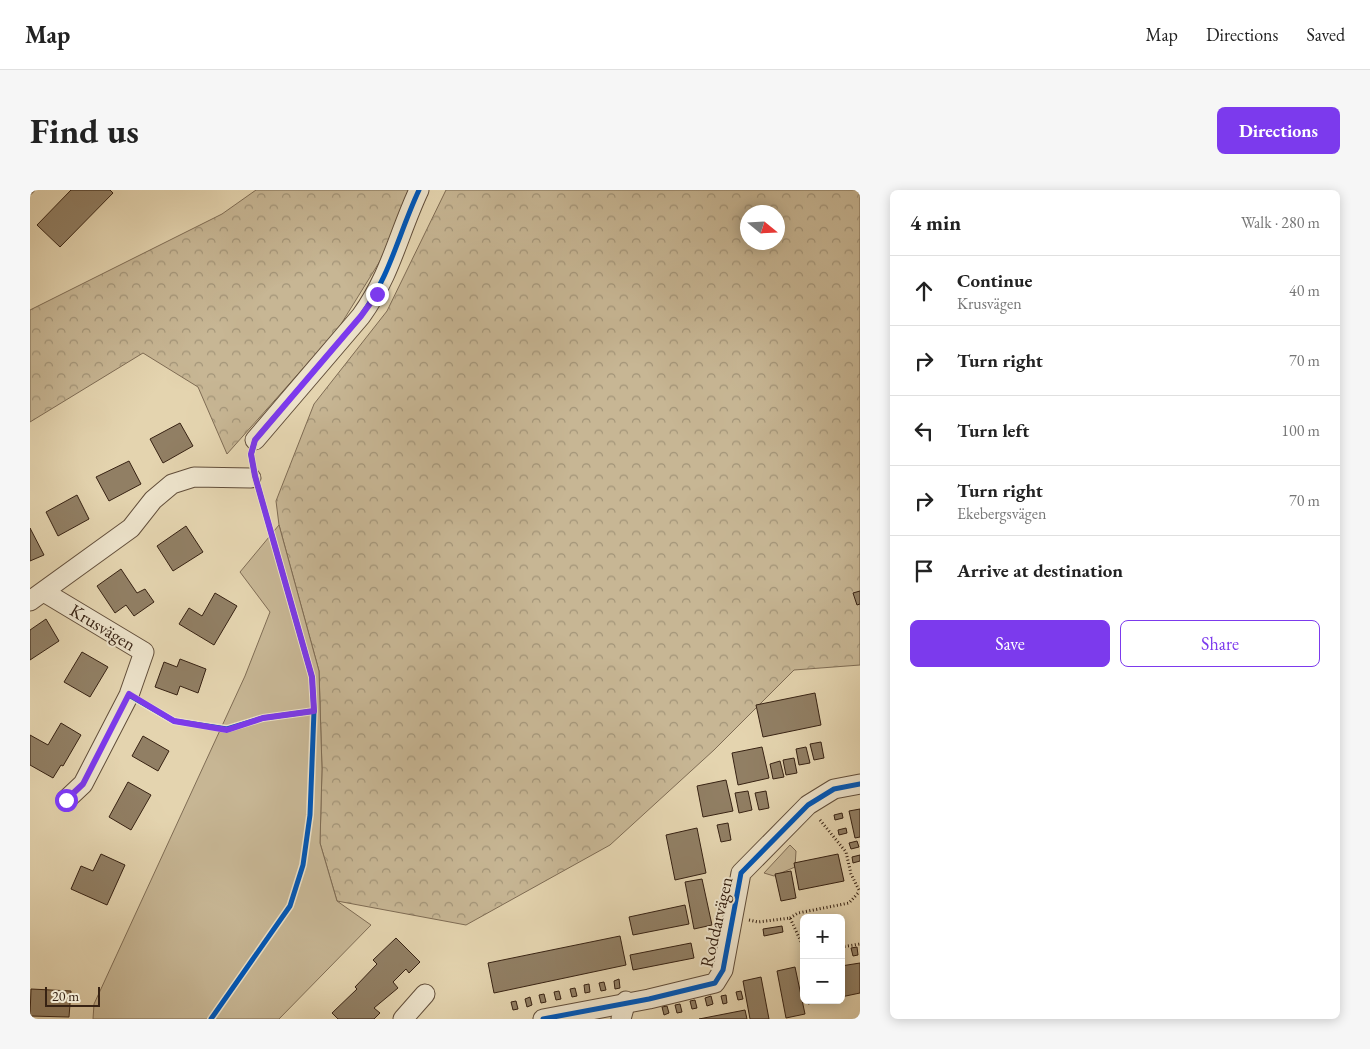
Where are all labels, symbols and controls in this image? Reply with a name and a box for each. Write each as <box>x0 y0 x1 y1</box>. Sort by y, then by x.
text: Map <box>25 19 70 50</box>
text: Map <box>1146 23 1178 46</box>
text: Directions <box>1206 23 1278 46</box>
text: Saved <box>1306 23 1345 46</box>
button: Directions <box>1217 107 1340 154</box>
text: Find us <box>30 108 139 153</box>
north arrow <box>740 205 785 250</box>
text: 4 min <box>910 209 961 236</box>
text: Walk · 280 m <box>1241 212 1320 233</box>
text: Continue <box>957 268 1032 293</box>
icon: ahead <box>910 277 938 305</box>
text: 40 m <box>1289 280 1320 301</box>
route end <box>366 283 389 306</box>
text: Krusvägen <box>957 293 1022 314</box>
icon: right <box>910 347 938 375</box>
text: Turn right <box>957 348 1043 373</box>
text: 70 m <box>1289 350 1320 371</box>
icon: left <box>910 417 938 445</box>
text: Turn left <box>957 418 1029 443</box>
text: 100 m <box>1281 420 1320 441</box>
text: Turn right <box>957 478 1043 503</box>
icon: right <box>910 487 938 515</box>
text: 70 m <box>1289 490 1320 511</box>
text: Ekebergsvägen <box>957 503 1047 524</box>
icon: arrive <box>910 557 938 585</box>
text: Arrive at destination <box>957 558 1123 583</box>
street label: Krusvägen <box>66 598 141 656</box>
button: Save <box>910 620 1110 667</box>
button: Share <box>1120 620 1320 667</box>
route start <box>55 789 78 812</box>
street label: Roddarvägen <box>694 874 738 970</box>
map controls <box>800 914 845 1004</box>
button: + <box>800 914 845 959</box>
button: − <box>800 959 845 1004</box>
scale bar <box>45 984 100 1007</box>
text: 20 m <box>52 987 79 1005</box>

